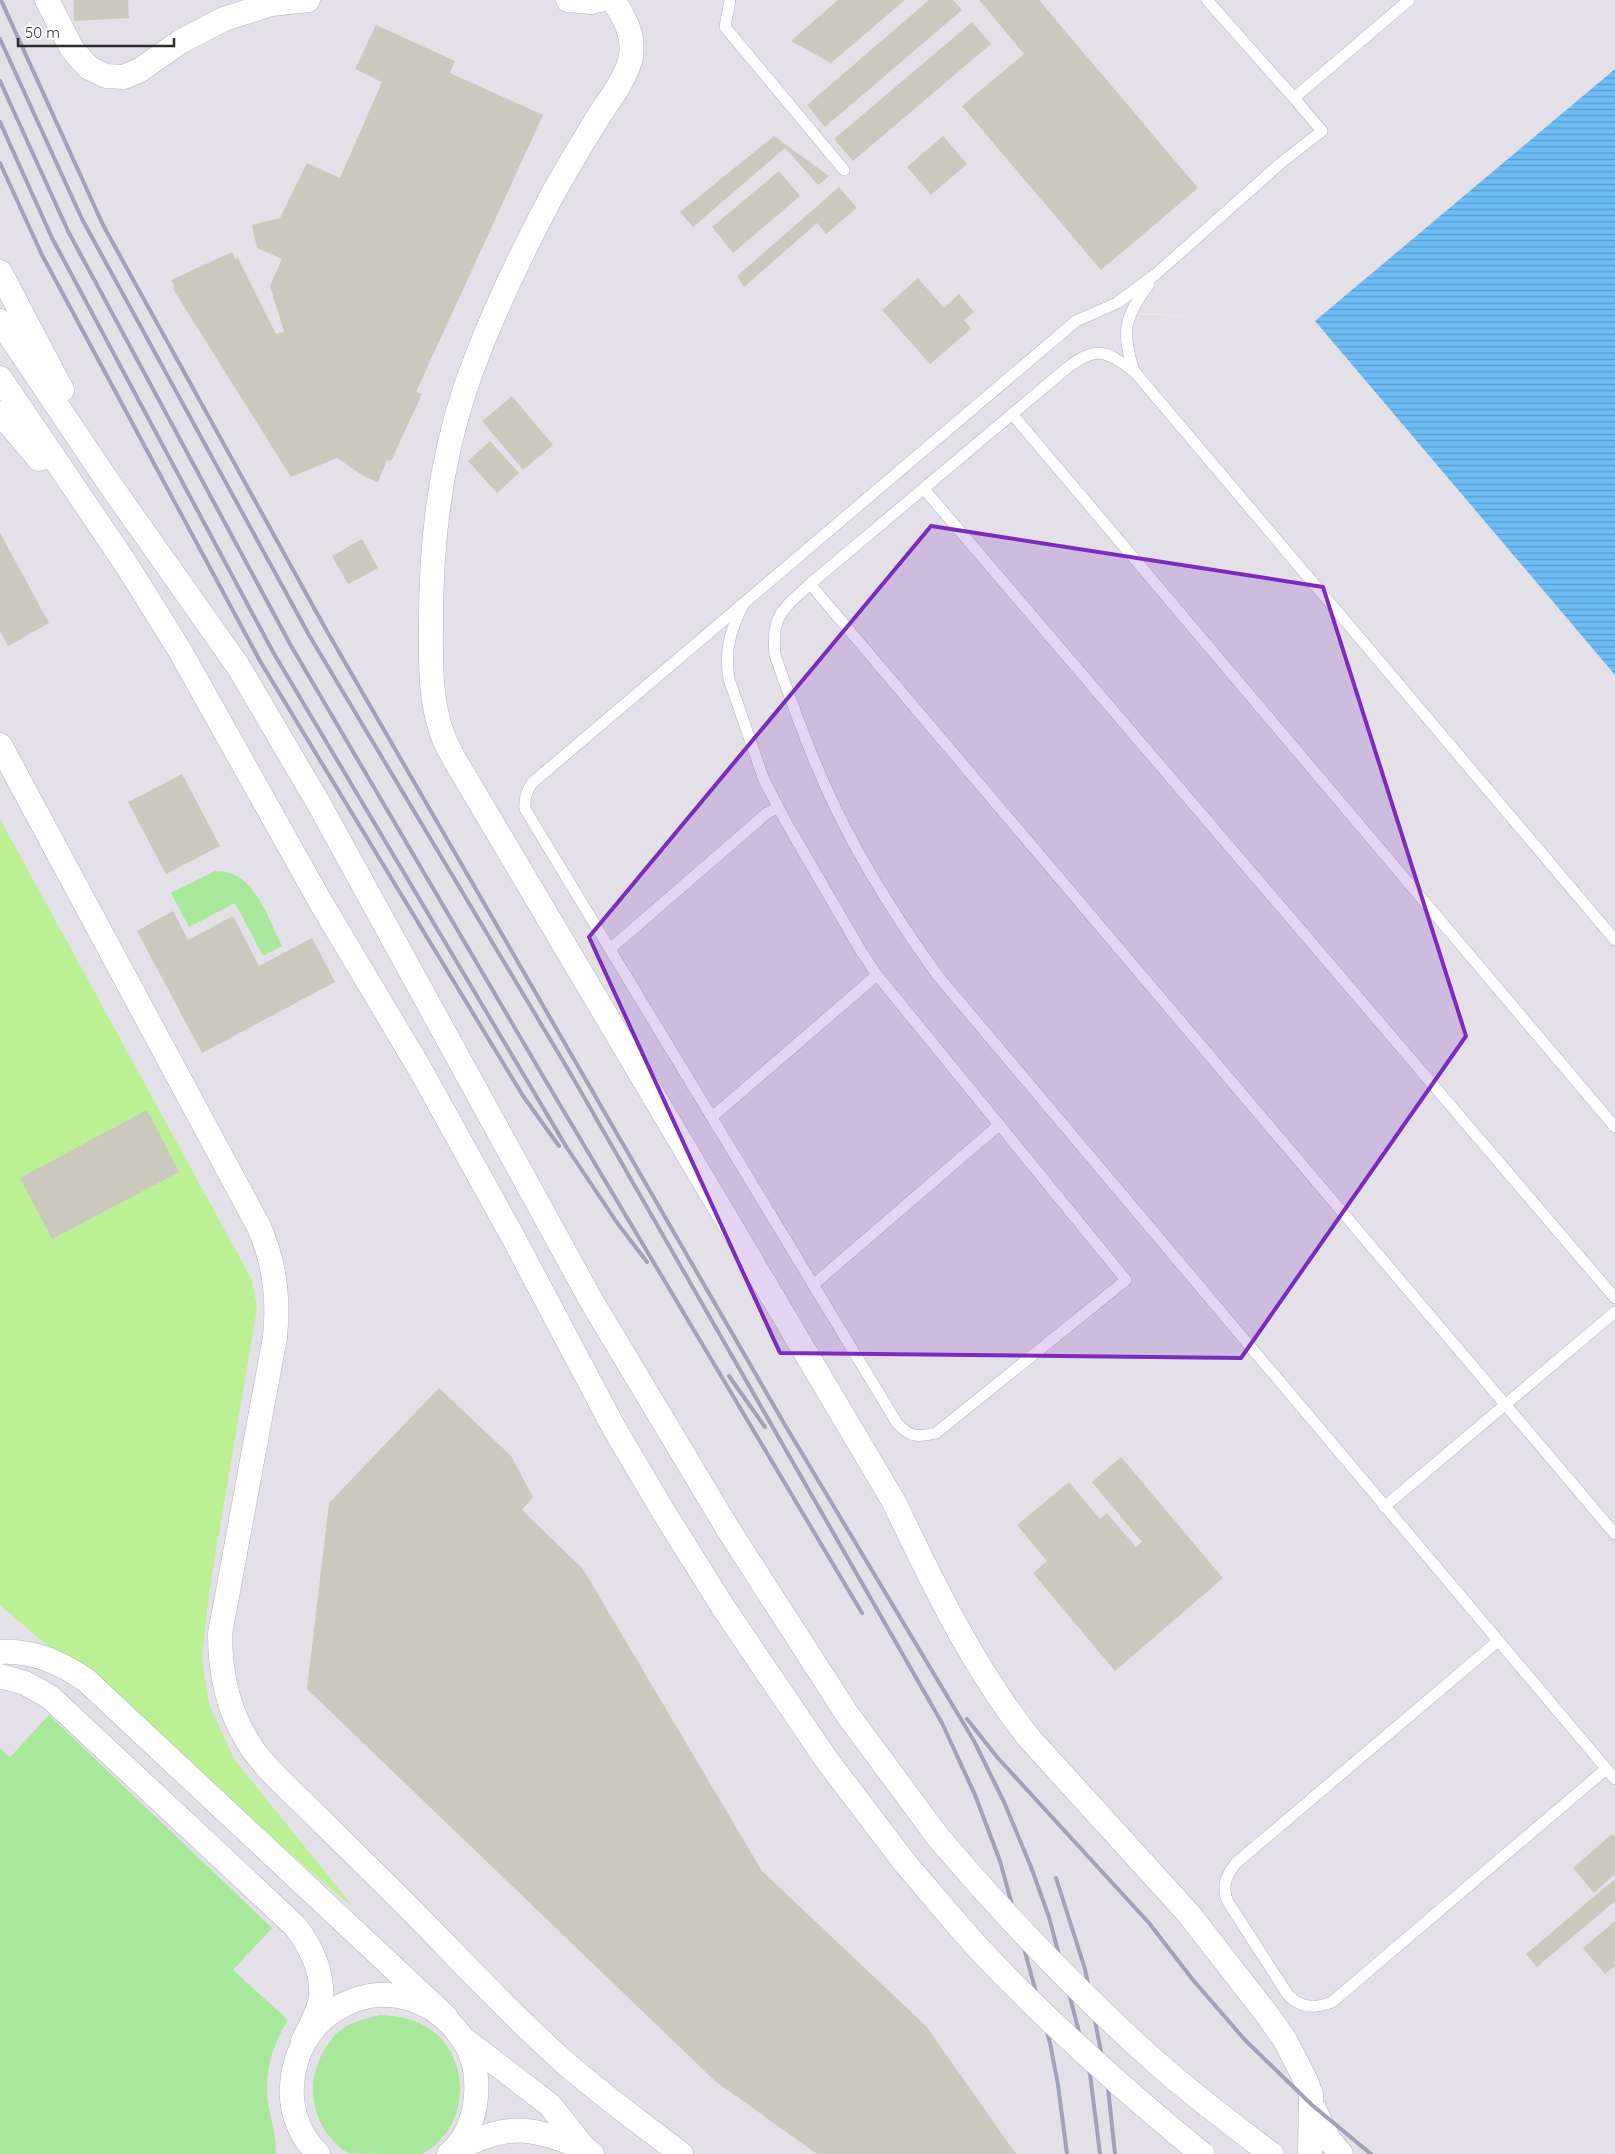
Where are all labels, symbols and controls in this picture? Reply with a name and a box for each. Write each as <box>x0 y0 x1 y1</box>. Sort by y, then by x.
scale bar <box>18 15 174 47</box>
text: 50 m <box>25 23 60 42</box>

